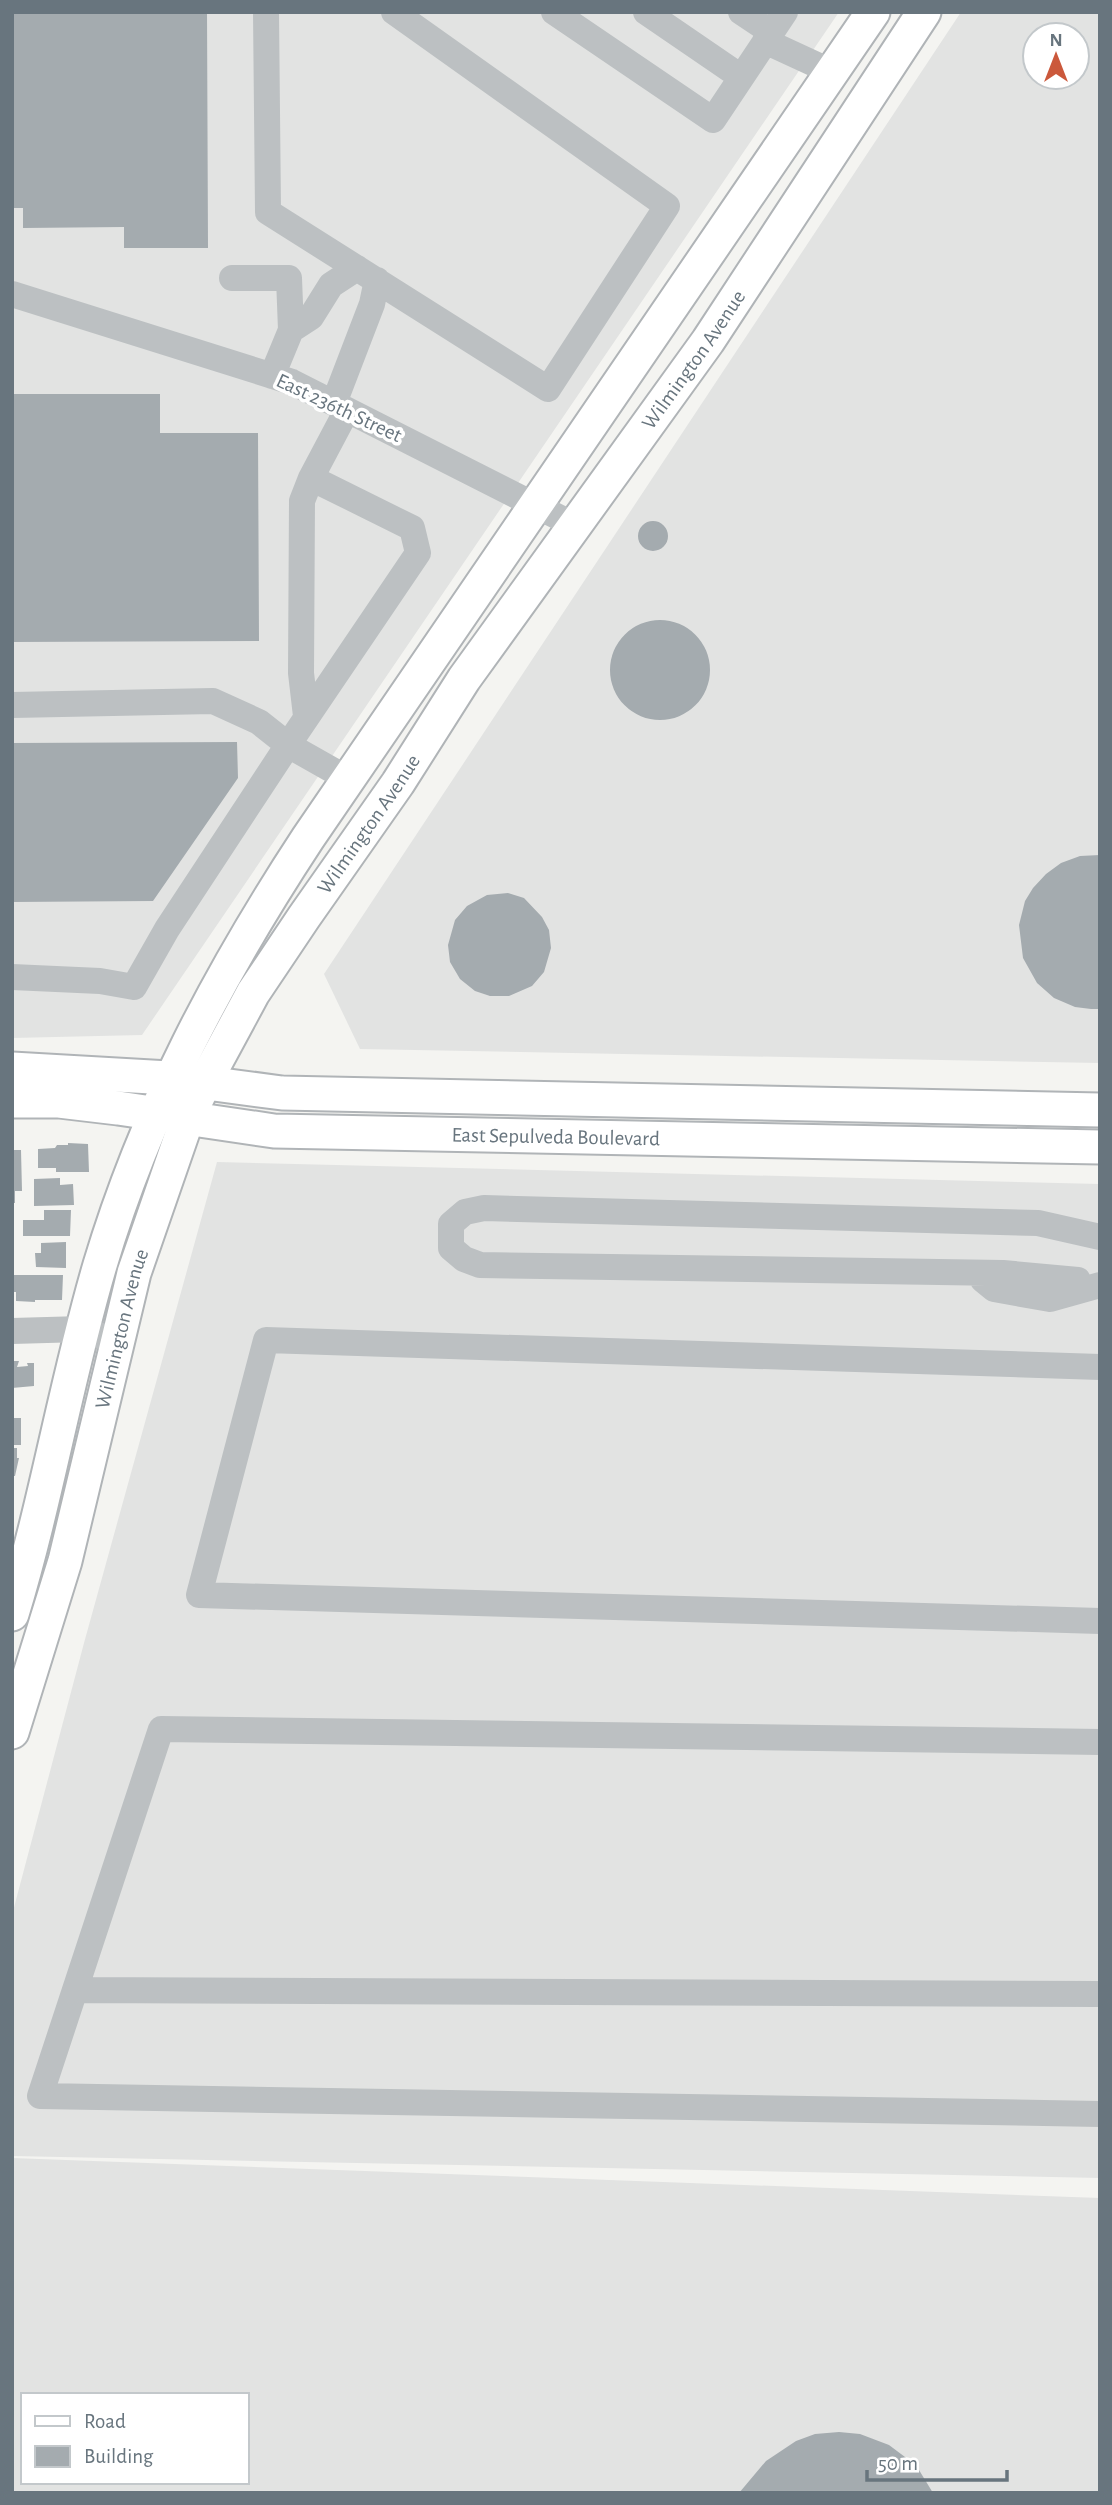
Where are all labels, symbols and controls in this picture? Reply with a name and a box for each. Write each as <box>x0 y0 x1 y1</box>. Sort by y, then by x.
north arrow <box>1021 21 1091 91</box>
text: N <box>1049 31 1063 50</box>
street label: Wilmington Avenue <box>638 286 749 433</box>
street label: East 236th Street <box>273 370 405 446</box>
street label: Wilmington Avenue <box>313 751 424 898</box>
street label: East Sepulveda Boulevard <box>452 1124 660 1149</box>
street label: Wilmington Avenue <box>91 1246 152 1411</box>
legend <box>21 2393 248 2484</box>
text: Road <box>84 2411 126 2432</box>
scale bar <box>867 2438 1007 2482</box>
text: Building <box>84 2446 154 2467</box>
text: 50 m <box>878 2453 918 2474</box>

